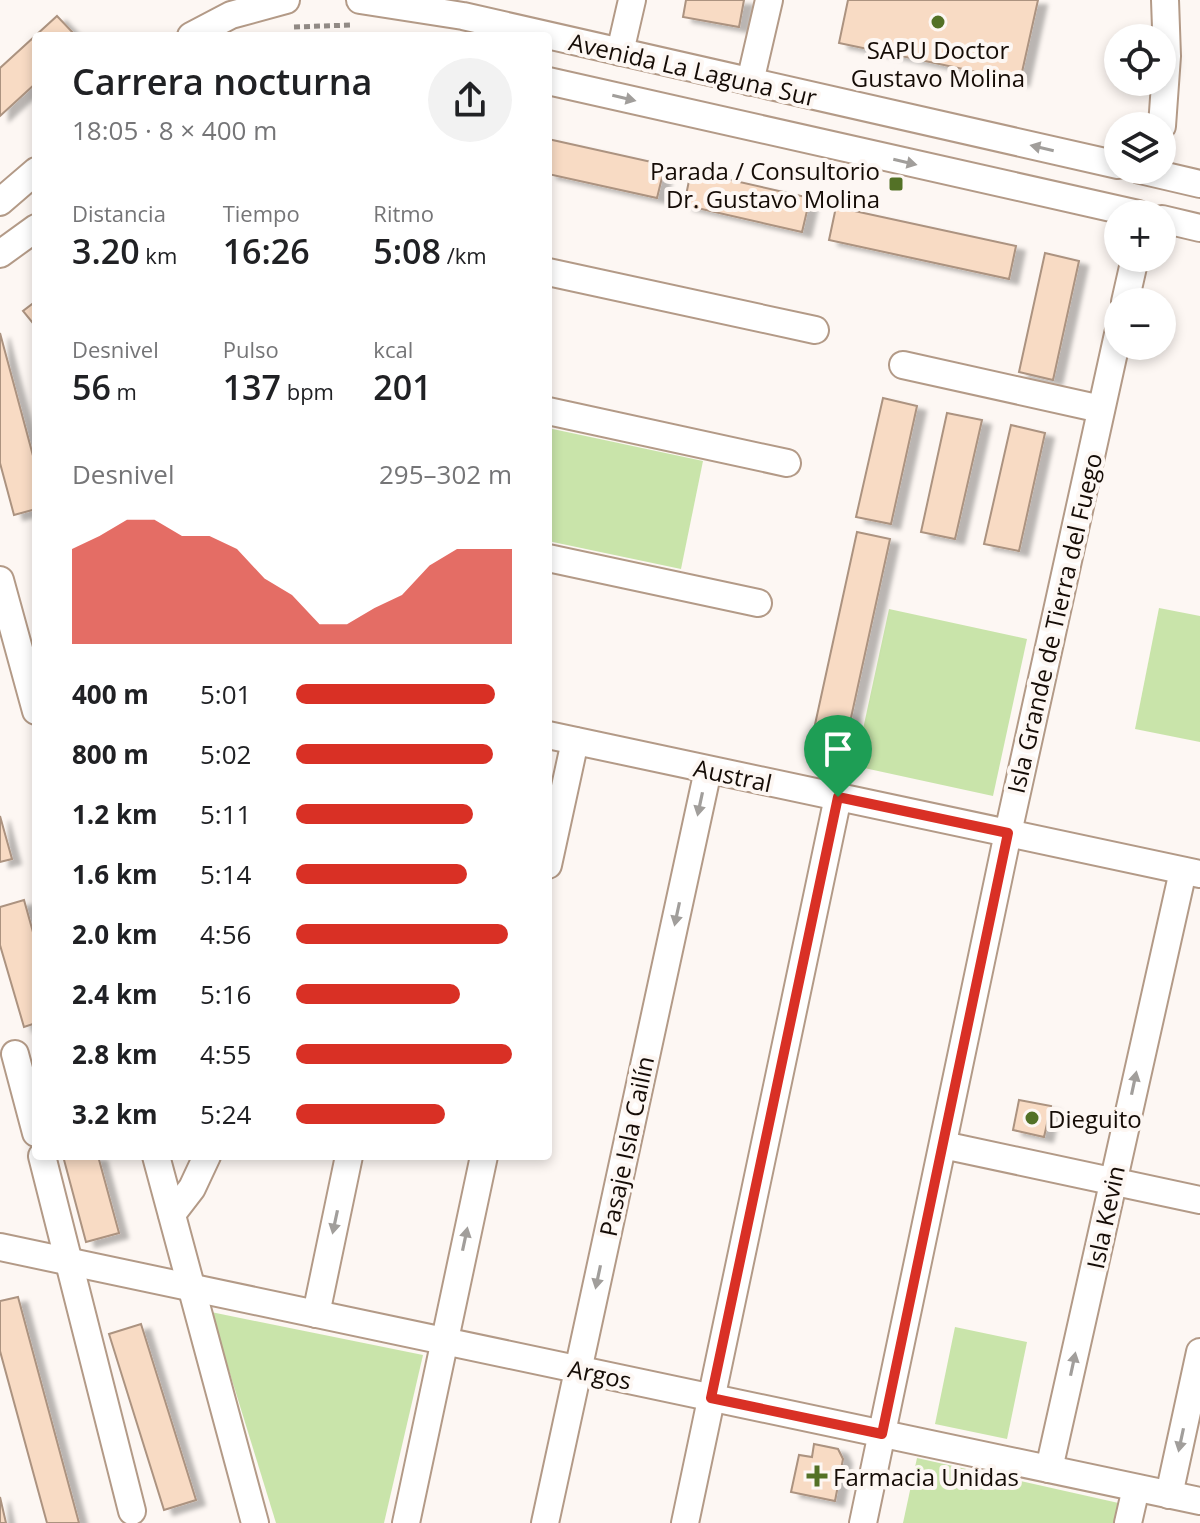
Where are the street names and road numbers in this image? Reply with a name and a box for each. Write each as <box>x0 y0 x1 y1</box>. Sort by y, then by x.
street label: Avenida La Laguna Sur <box>566 24 820 114</box>
street label: Isla Grande de Tierra del Fuego <box>999 450 1109 796</box>
street label: Austral <box>691 751 775 799</box>
street label: Pasaje Isla Cailín <box>591 1053 661 1239</box>
street label: Isla Kevin <box>1078 1162 1132 1272</box>
street label: Argos <box>565 1351 635 1397</box>

